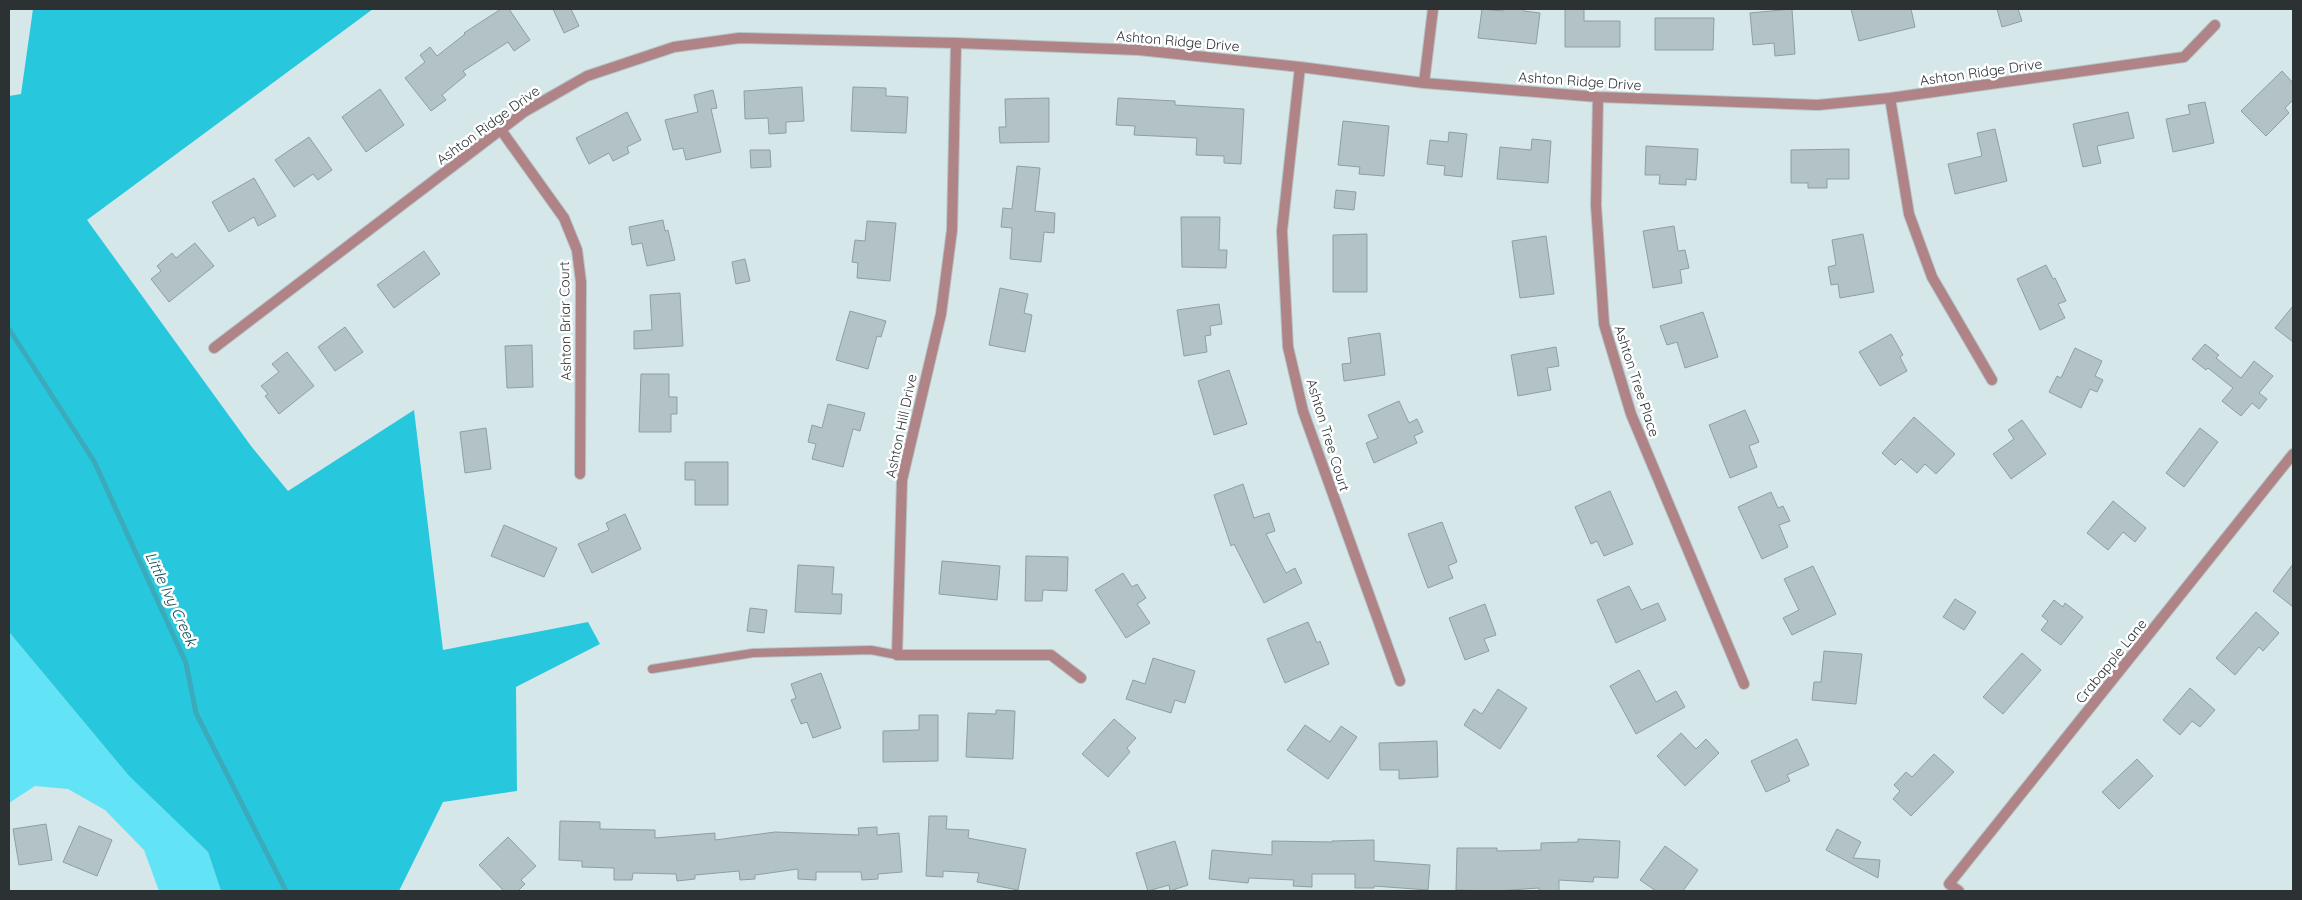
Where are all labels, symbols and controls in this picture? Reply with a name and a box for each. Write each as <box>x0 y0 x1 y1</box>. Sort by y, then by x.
street label: Ashton Ridge Drive <box>1116 27 1240 55</box>
street label: Ashton Ridge Drive <box>1919 54 2043 89</box>
street label: Ashton Ridge Drive <box>1518 68 1642 94</box>
street label: Ashton Ridge Drive <box>433 81 543 169</box>
street label: Ashton Briar Court <box>555 261 575 381</box>
street label: Ashton Tree Place <box>1610 323 1664 439</box>
street label: Ashton Hill Drive <box>881 372 921 480</box>
street label: Ashton Tree Court <box>1302 377 1354 494</box>
water label: Little Ivy Creek <box>141 549 202 651</box>
street label: Crabapple Lane <box>2071 615 2151 707</box>

